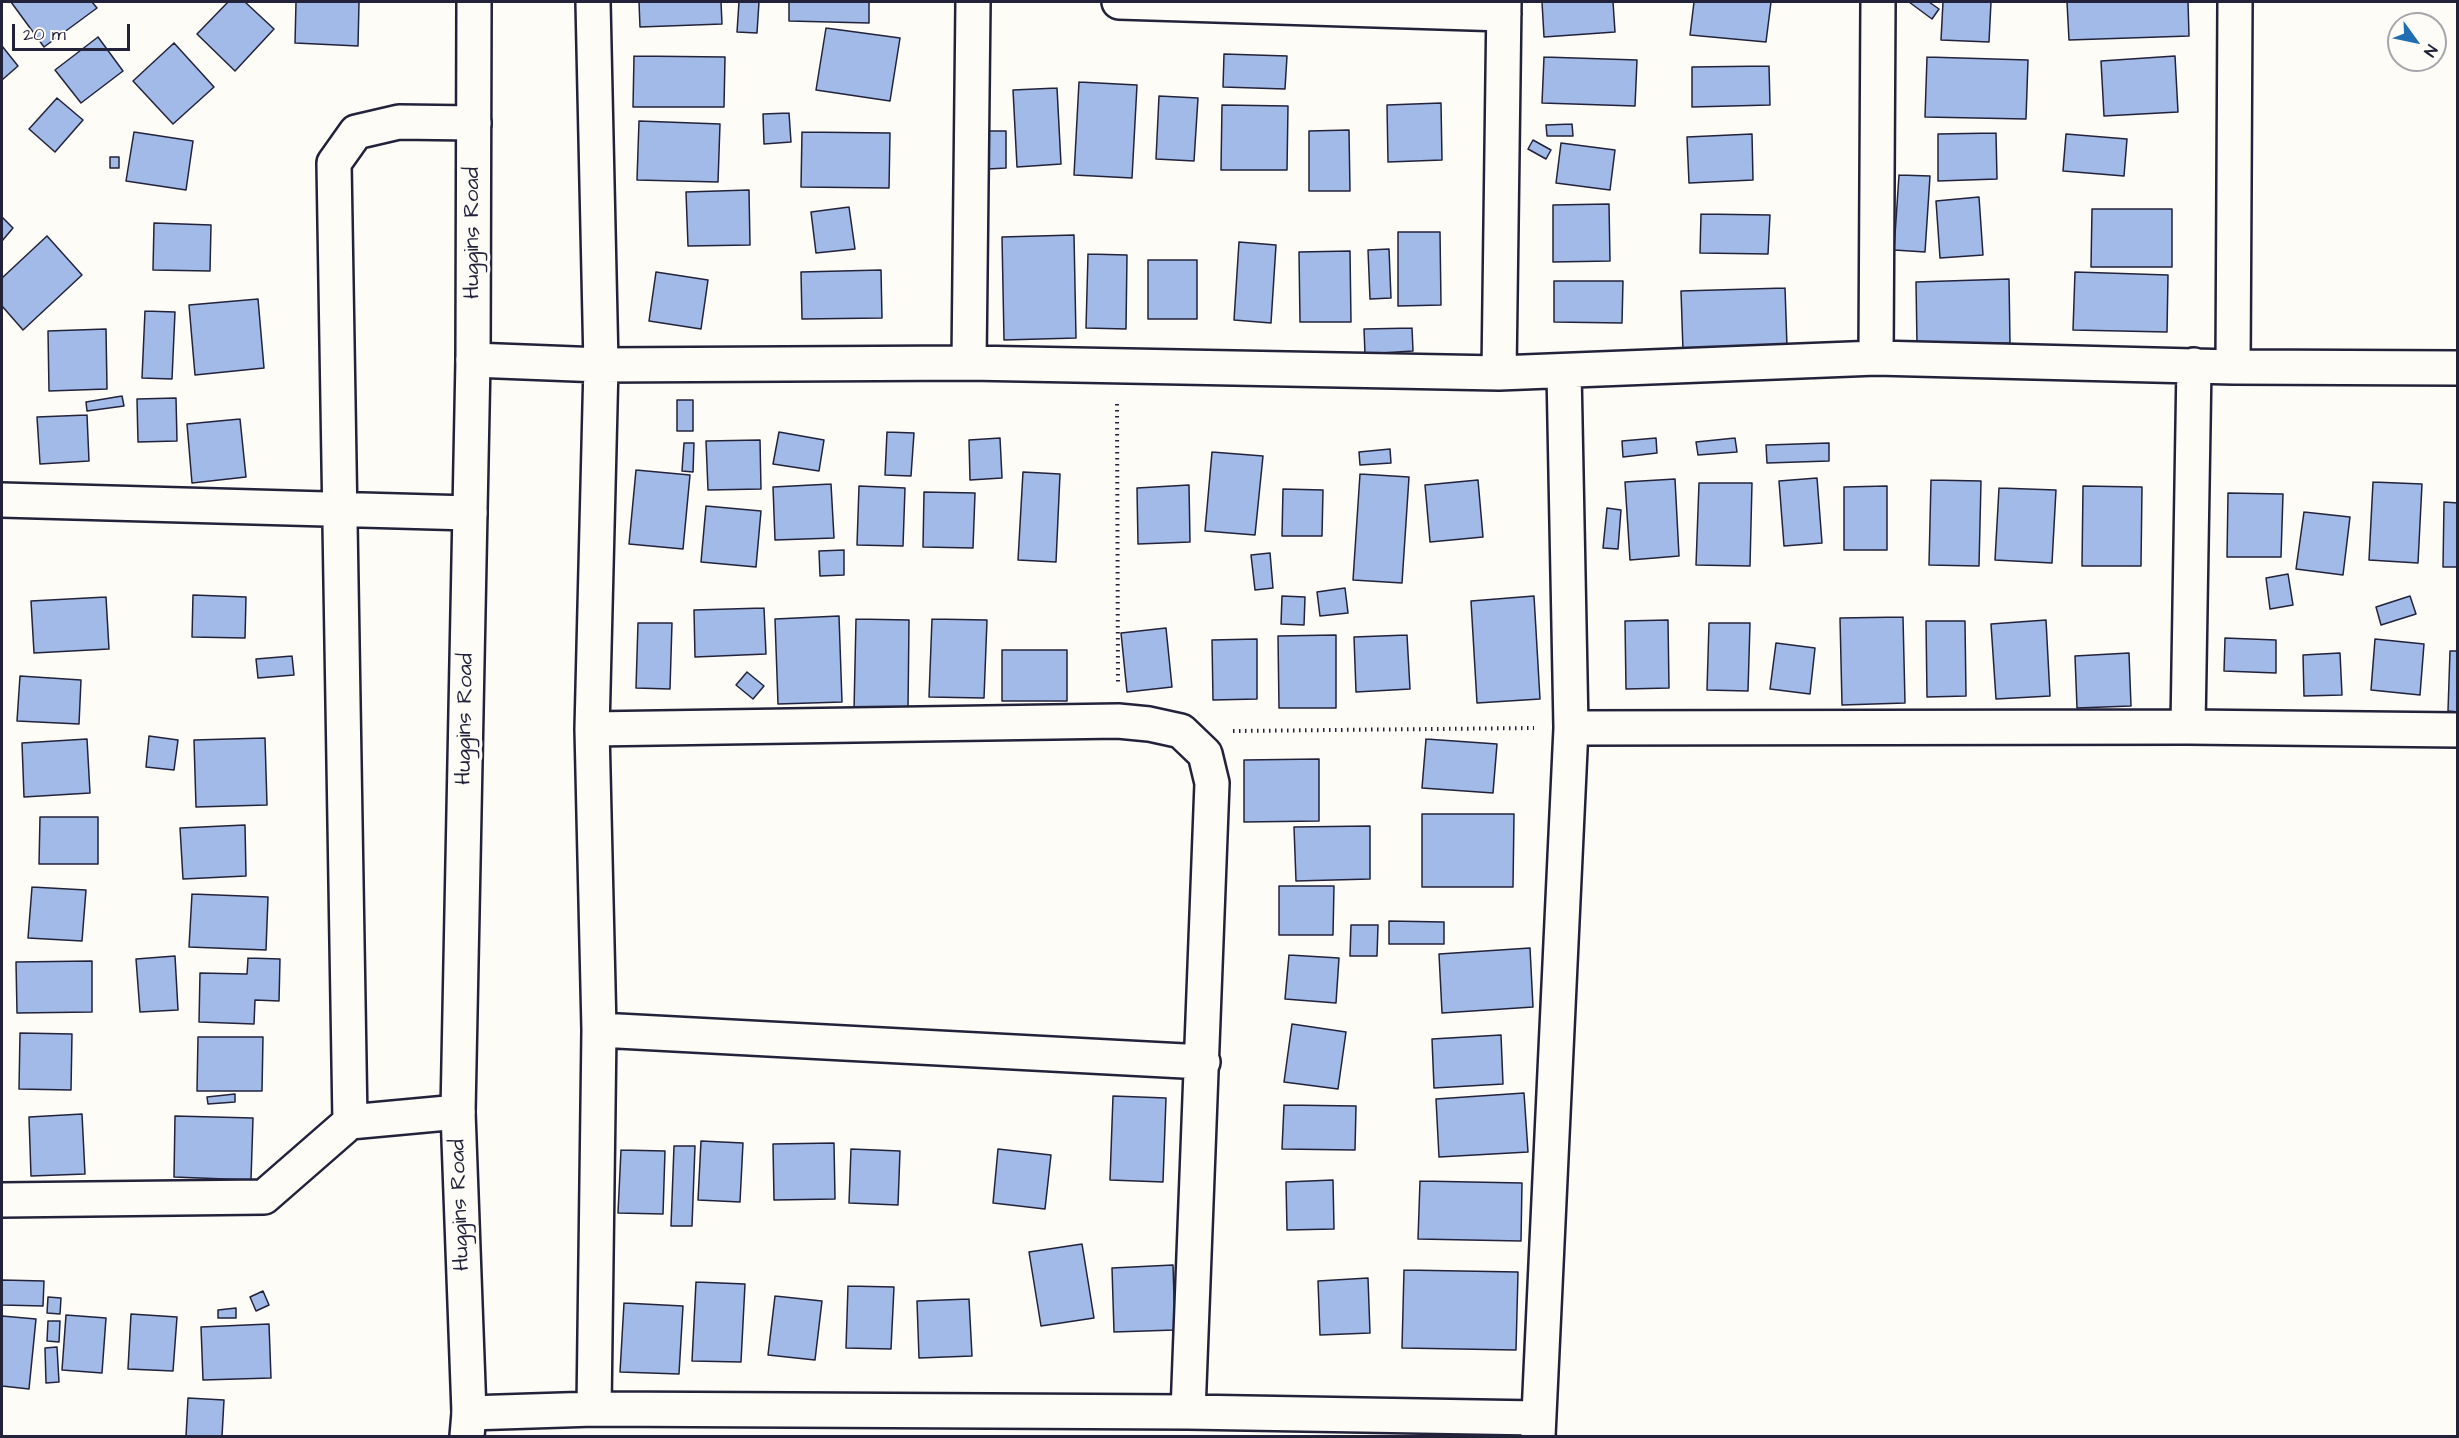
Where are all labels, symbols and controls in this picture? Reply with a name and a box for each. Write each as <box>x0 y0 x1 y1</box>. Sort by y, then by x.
scale bar <box>15 12 134 50</box>
north arrow <box>2387 12 2447 72</box>
text: 20 m <box>23 22 66 47</box>
text: N <box>2418 41 2442 61</box>
street label: Huggins Road <box>460 167 486 299</box>
street label: Huggins Road <box>452 653 480 785</box>
street label: Huggins Road <box>446 1139 476 1271</box>

